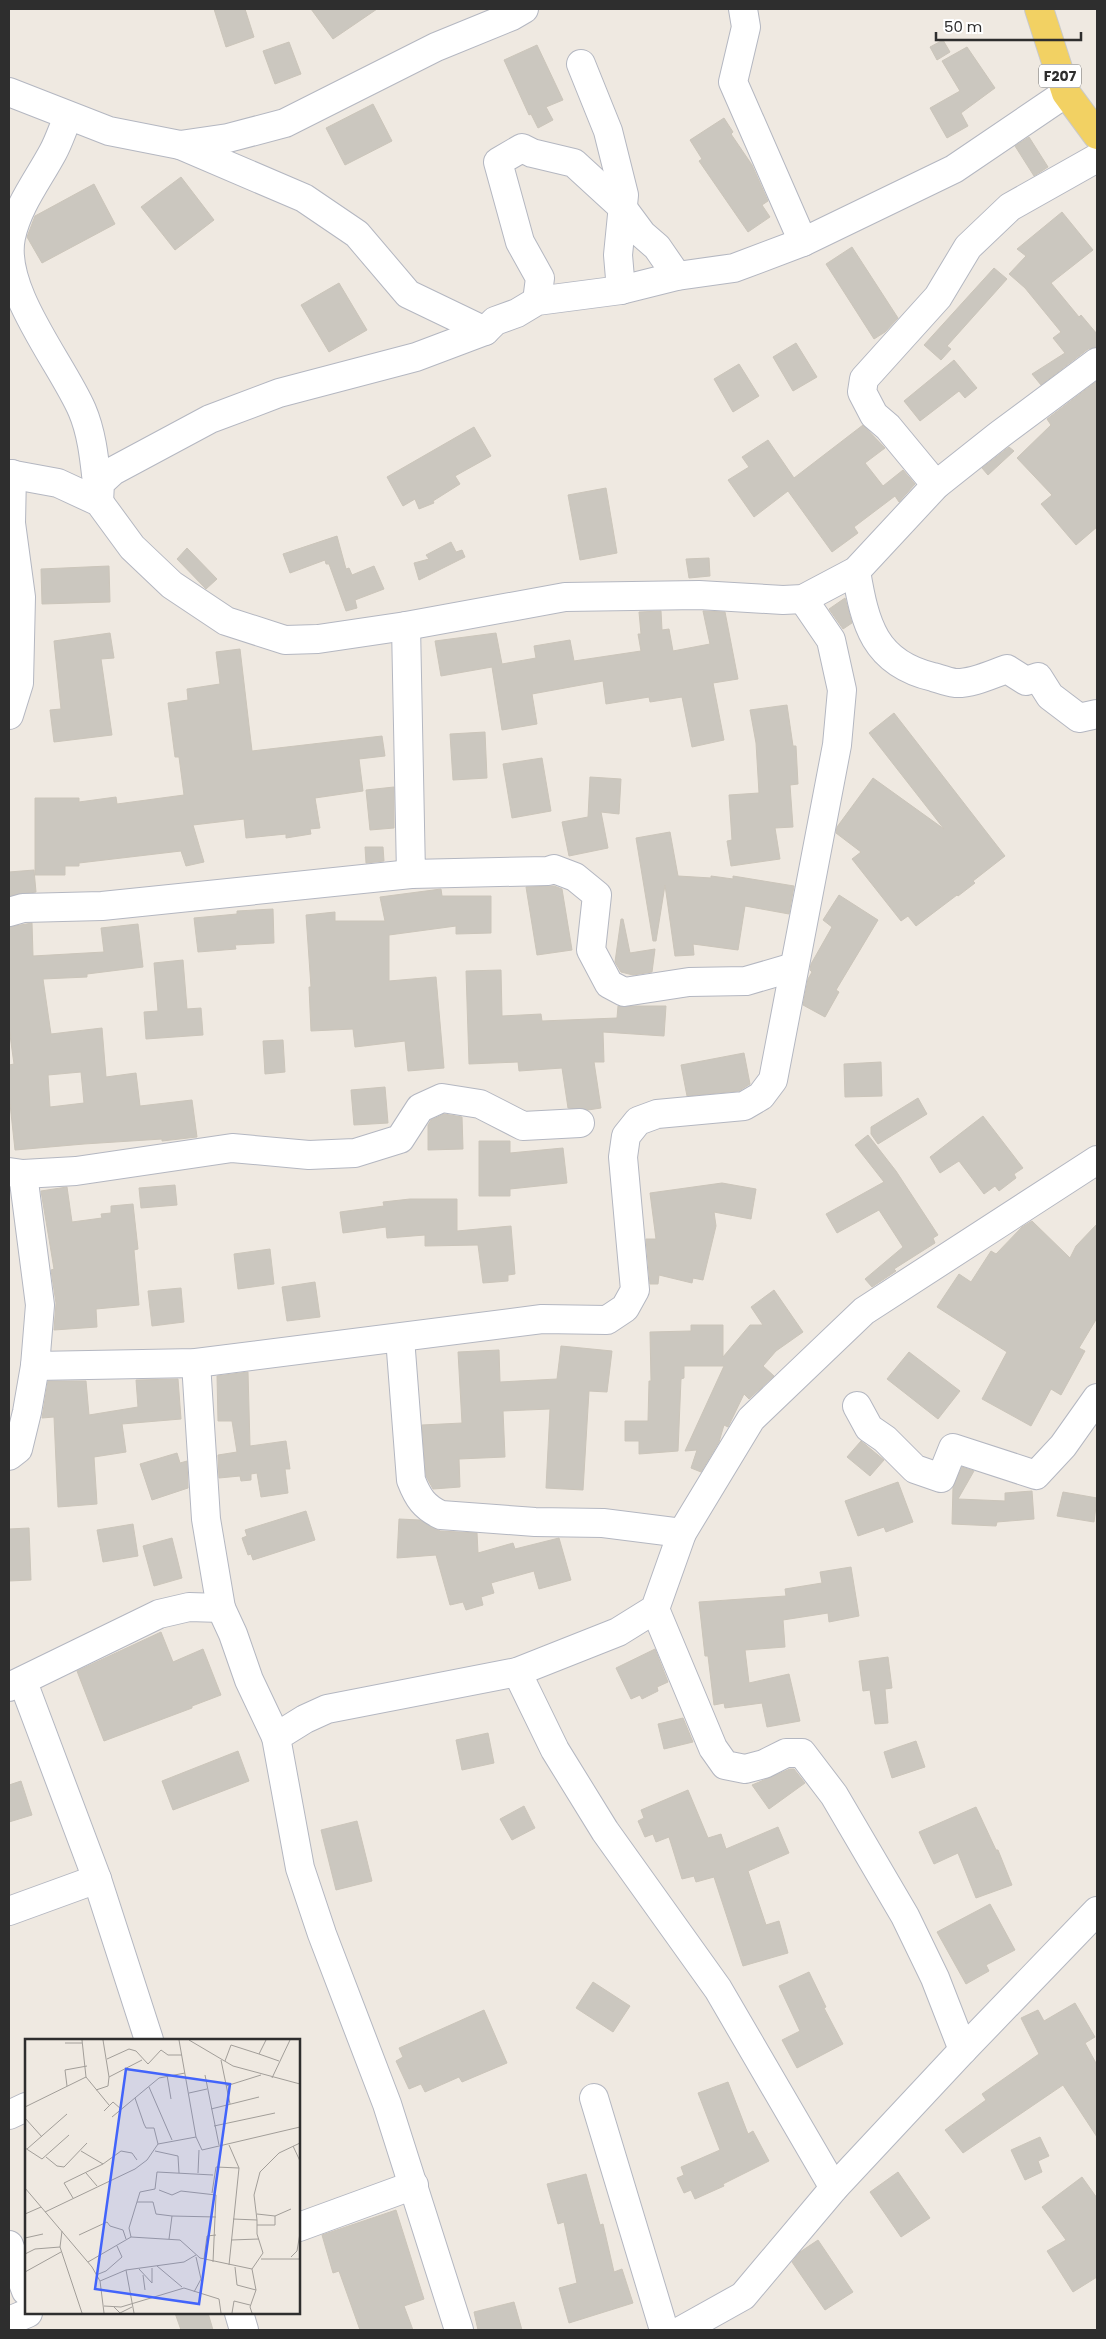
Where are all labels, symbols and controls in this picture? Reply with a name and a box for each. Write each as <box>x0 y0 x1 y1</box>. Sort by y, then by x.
scale bar <box>936 10 1081 42</box>
text: 50 m <box>944 16 982 37</box>
road number: F207 <box>1039 64 1081 88</box>
inset map <box>25 2039 300 2314</box>

